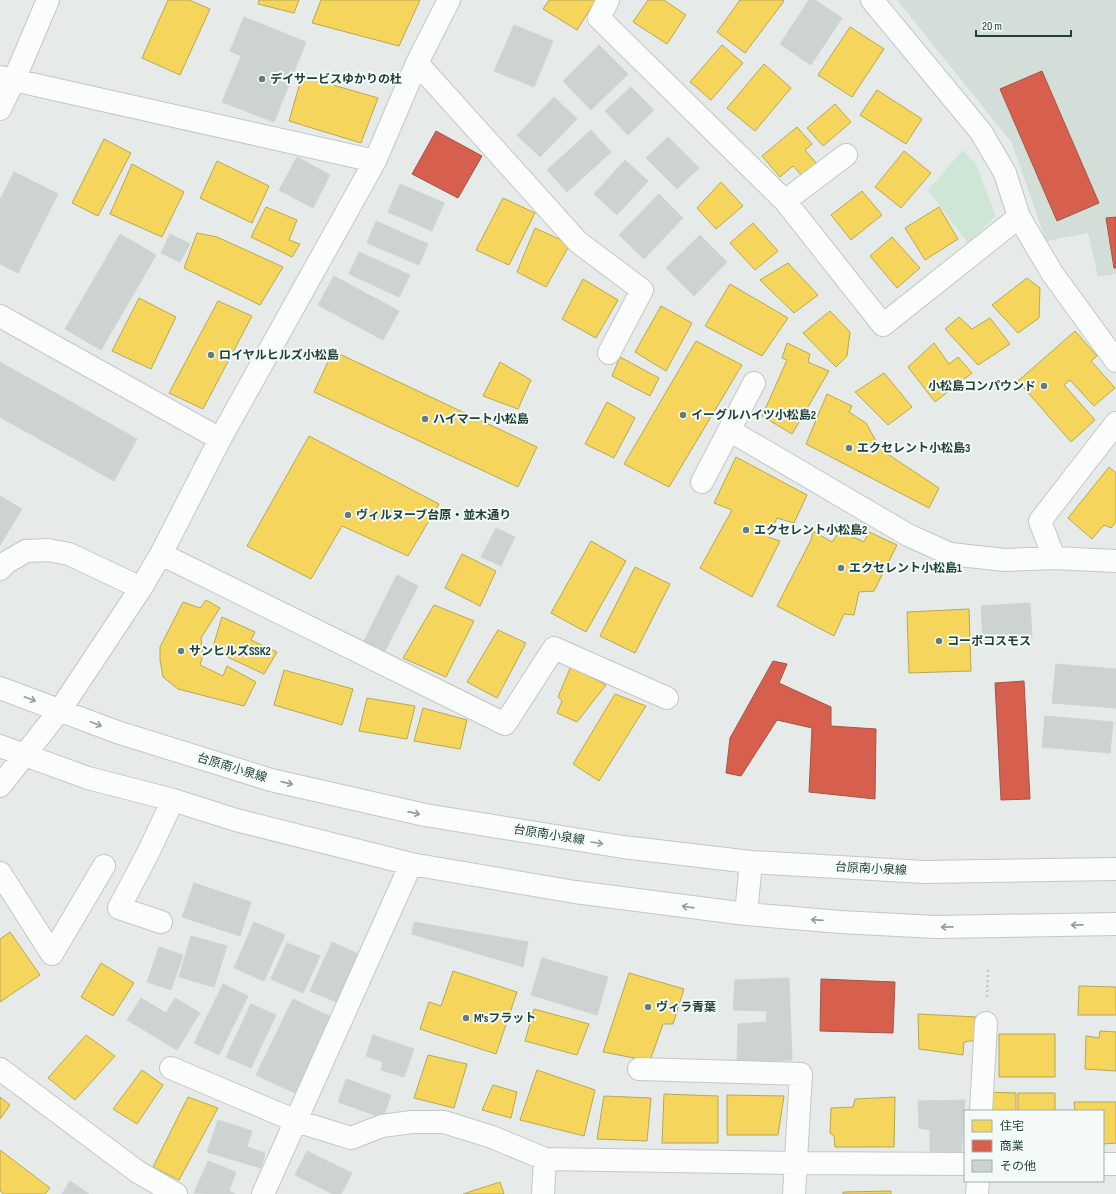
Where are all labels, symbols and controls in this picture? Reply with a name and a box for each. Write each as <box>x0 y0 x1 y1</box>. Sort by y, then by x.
scale bar <box>976 12 1071 38</box>
text: 20 m <box>982 19 1002 34</box>
place label: デイサービスゆかりの杜 <box>270 72 402 87</box>
marker: デイサービスゆかりの杜 <box>257 74 267 84</box>
place label: ロイヤルヒルズ小松島 <box>219 348 339 363</box>
marker: ロイヤルヒルズ小松島 <box>206 350 216 360</box>
place label: 小松島コンパウンド <box>928 379 1036 394</box>
marker: 小松島コンパウンド <box>1039 381 1049 391</box>
place label: イーグルハイツ小松島2 <box>691 408 816 423</box>
marker: イーグルハイツ小松島2 <box>678 410 688 420</box>
place label: ハイマート小松島 <box>433 412 529 427</box>
marker: ハイマート小松島 <box>420 414 430 424</box>
place label: エクセレント小松島3 <box>857 441 970 456</box>
marker: エクセレント小松島3 <box>844 443 854 453</box>
place label: ヴィルヌーブ台原・並木通り <box>356 508 511 523</box>
marker: ヴィルヌーブ台原・並木通り <box>343 510 353 520</box>
place label: エクセレント小松島2 <box>754 523 867 538</box>
marker: エクセレント小松島2 <box>741 525 751 535</box>
place label: エクセレント小松島1 <box>849 561 962 576</box>
marker: エクセレント小松島1 <box>836 563 846 573</box>
place label: コーポコスモス <box>947 634 1031 649</box>
marker: コーポコスモス <box>934 636 944 646</box>
place label: サンヒルズSSK2 <box>189 644 271 659</box>
marker: サンヒルズSSK2 <box>176 646 186 656</box>
one-way arrow <box>23 696 35 704</box>
one-way arrow <box>90 721 102 729</box>
street label: 台原南小泉線 <box>195 750 269 786</box>
one-way arrow <box>280 780 293 788</box>
one-way arrow <box>407 809 420 817</box>
street label: 台原南小泉線 <box>512 822 586 848</box>
one-way arrow <box>590 839 603 847</box>
street label: 台原南小泉線 <box>835 860 907 878</box>
one-way arrow <box>682 903 695 911</box>
one-way arrow <box>811 917 824 924</box>
one-way arrow <box>1071 921 1084 929</box>
one-way arrow <box>941 923 954 931</box>
place label: ヴィラ青葉 <box>656 1000 716 1015</box>
marker: ヴィラ青葉 <box>643 1002 653 1012</box>
place label: M'sフラット <box>474 1011 536 1026</box>
marker: M'sフラット <box>461 1013 471 1023</box>
legend <box>964 1110 1104 1182</box>
text: 住宅 <box>1000 1119 1024 1134</box>
text: 商業 <box>1000 1139 1024 1154</box>
text: その他 <box>1000 1159 1036 1174</box>

